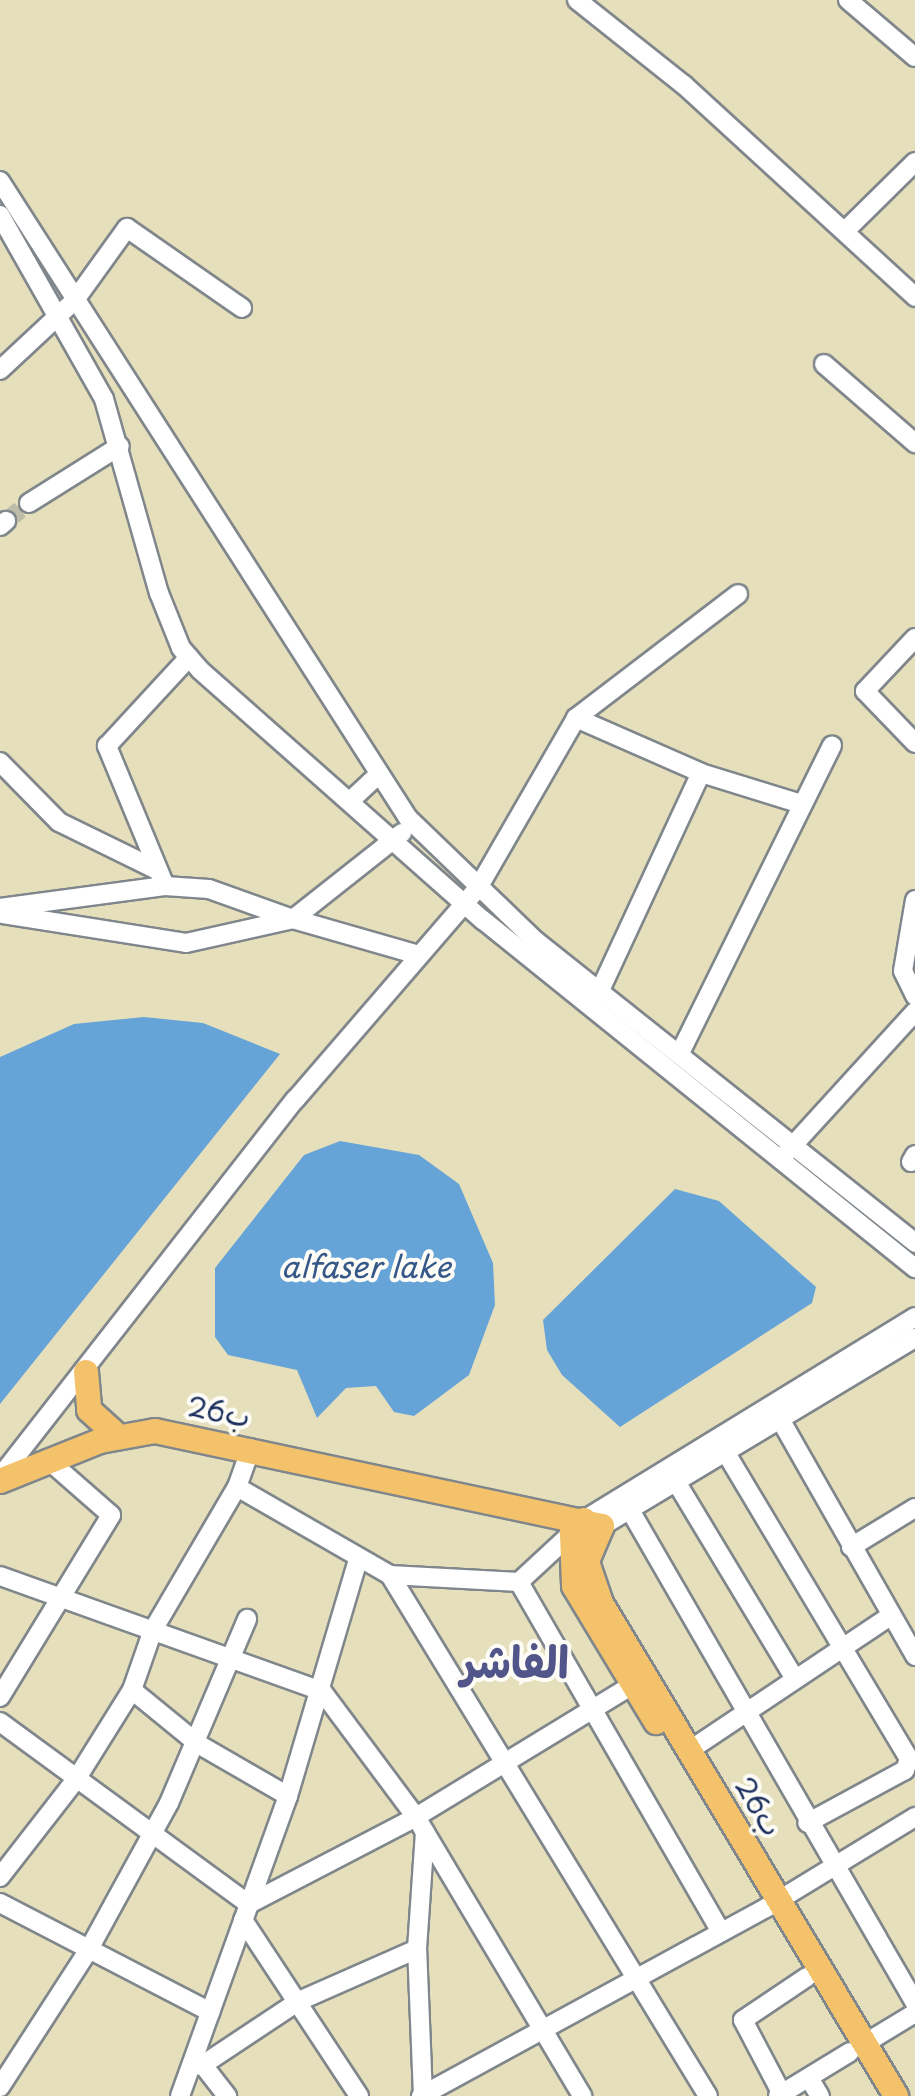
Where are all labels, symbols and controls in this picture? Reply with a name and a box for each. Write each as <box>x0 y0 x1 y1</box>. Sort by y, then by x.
water label: alfaser lake <box>280 1248 452 1284</box>
street label: 26ب <box>185 1388 253 1434</box>
district label: الفاشر <box>461 1634 569 1686</box>
street label: 26ب <box>728 1770 790 1842</box>

